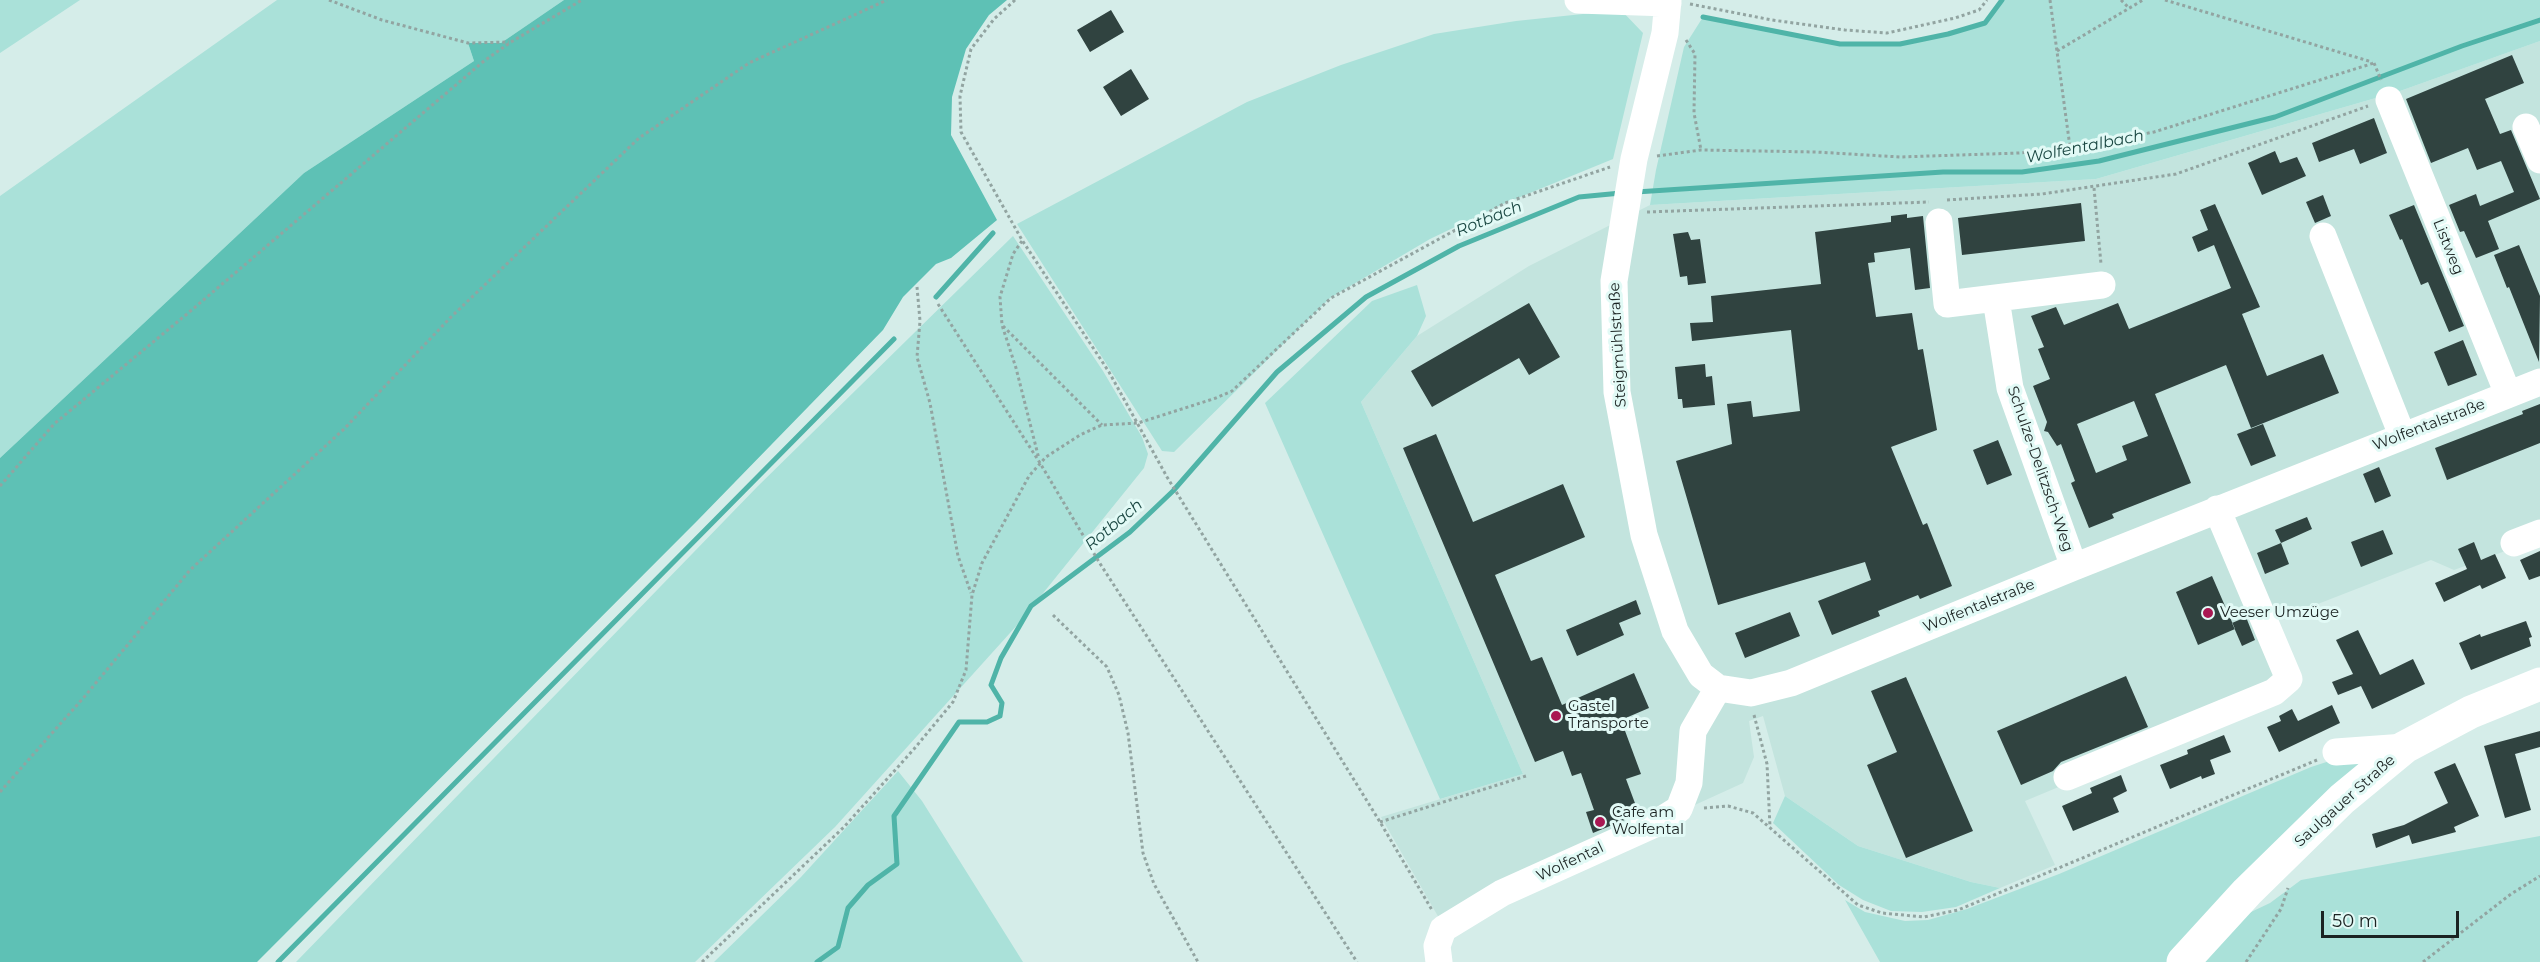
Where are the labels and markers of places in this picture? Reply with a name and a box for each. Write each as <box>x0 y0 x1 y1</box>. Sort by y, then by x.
place label: Veeser Umzüge <box>2220 604 2339 622</box>
marker: Veeser Umzüge <box>2201 606 2215 620</box>
place label: Gastel Transporte <box>1568 698 1649 733</box>
marker: Gastel Transporte <box>1549 709 1563 723</box>
place label: Cafe am Wolfental <box>1612 804 1684 839</box>
marker: Cafe am Wolfental <box>1593 815 1607 829</box>

